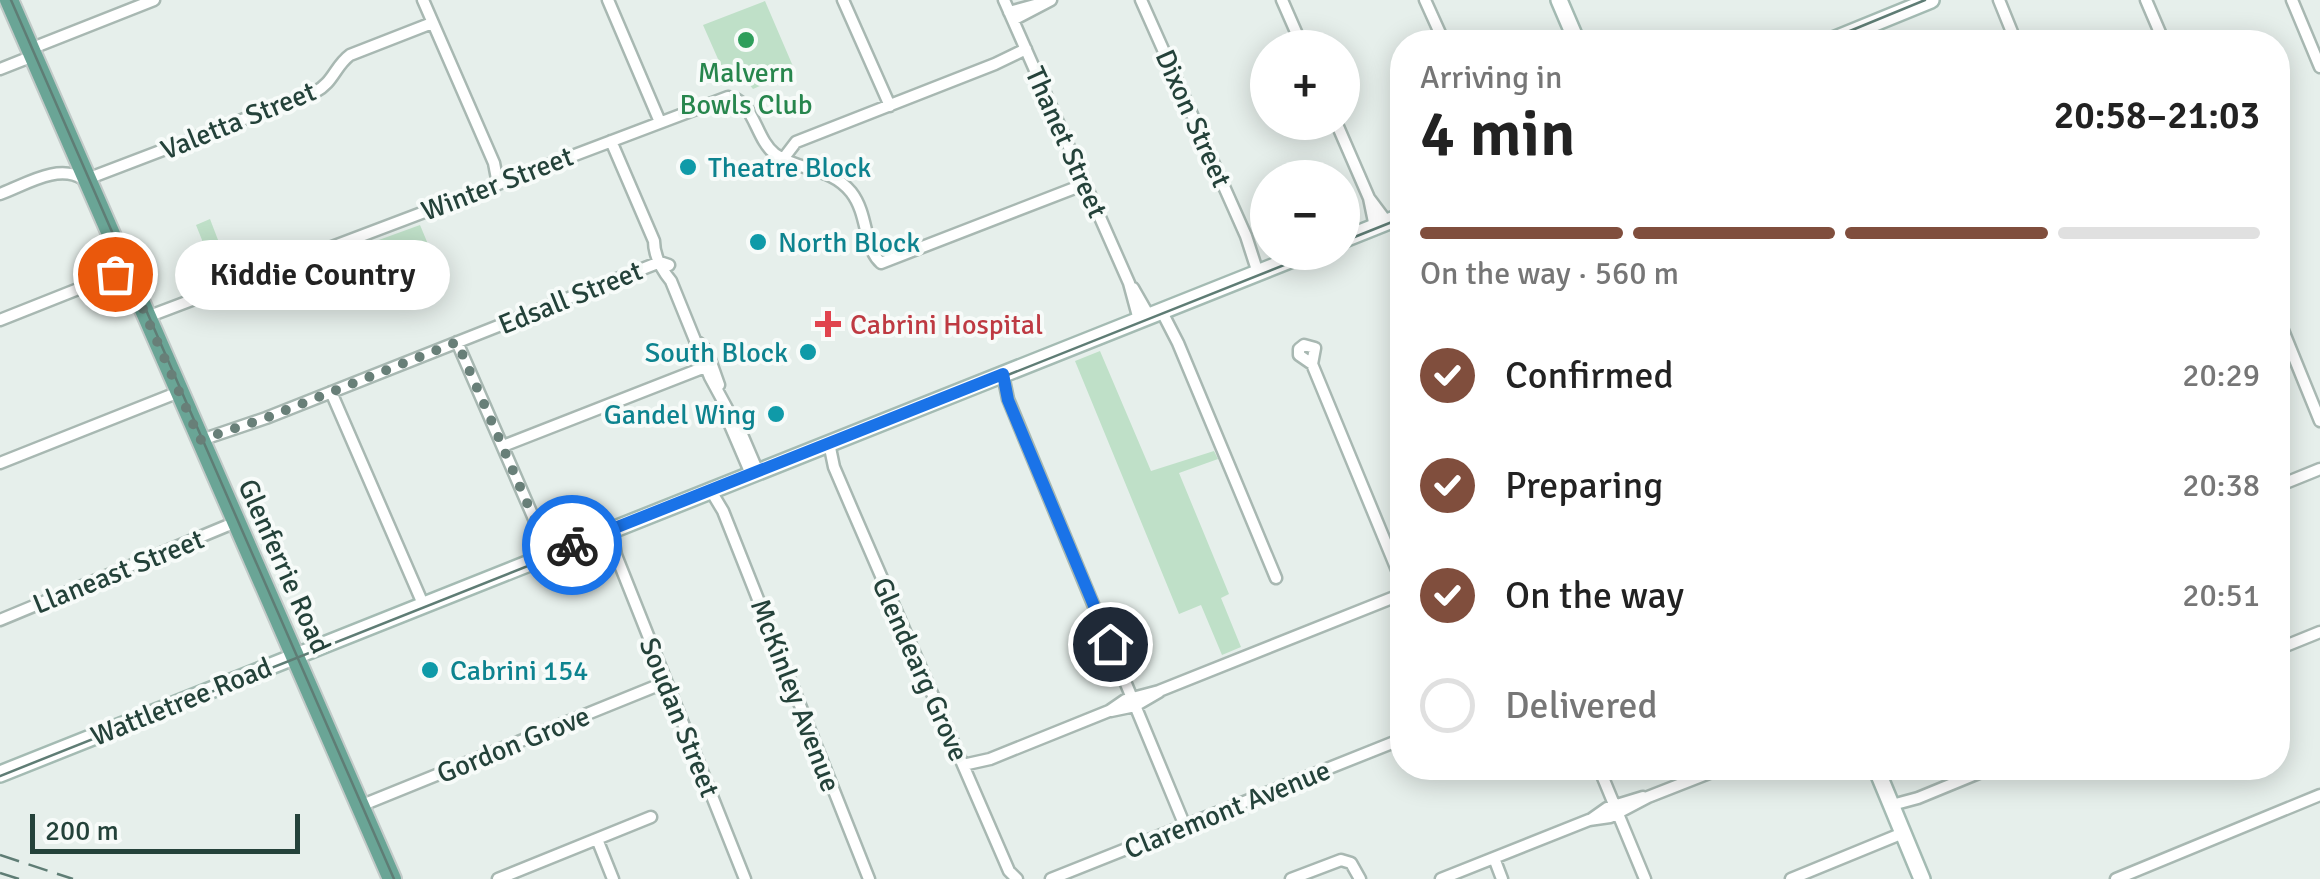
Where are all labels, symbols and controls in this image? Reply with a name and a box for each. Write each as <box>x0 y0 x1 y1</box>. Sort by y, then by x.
marker: Malvern Bowls Club <box>735 29 757 51</box>
map controls <box>1250 30 1360 270</box>
button: + <box>1250 30 1360 140</box>
street label: Dixon Street <box>1148 44 1239 193</box>
place label: Malvern Bowls Club <box>680 56 812 122</box>
text: Arriving in <box>1420 58 1562 97</box>
street label: Thanet Street <box>1018 62 1115 223</box>
street label: Valetta Street <box>156 74 321 167</box>
text: 20:58–21:03 <box>2054 92 2260 139</box>
text: 4 min <box>1420 94 1576 174</box>
street label: Winter Street <box>417 139 578 228</box>
place label: Theatre Block <box>708 151 871 185</box>
marker: Theatre Block <box>677 156 699 178</box>
button: − <box>1250 160 1360 270</box>
place label: North Block <box>778 226 920 260</box>
marker: North Block <box>747 231 769 253</box>
pin <box>73 232 158 317</box>
callout: Kiddie Country <box>175 239 450 309</box>
icon: bag <box>88 247 143 302</box>
street label: Edsall Street <box>494 254 647 342</box>
text: On the way · 560 m <box>1420 254 1679 293</box>
text: Kiddie Country <box>209 255 416 294</box>
place label: Cabrini Hospital <box>850 308 1043 342</box>
marker: Cabrini Hospital <box>815 311 841 337</box>
place label: South Block <box>645 336 788 370</box>
marker: South Block <box>797 341 819 363</box>
icon: check <box>1420 348 1475 403</box>
text: Confirmed <box>1505 352 1674 399</box>
text: 20:29 <box>2182 356 2260 395</box>
place label: Gandel Wing <box>604 398 756 432</box>
marker: Gandel Wing <box>765 403 787 425</box>
icon: check <box>1420 458 1475 513</box>
text: Preparing <box>1505 462 1663 509</box>
text: 20:38 <box>2182 466 2260 505</box>
street label: Glenferrie Road <box>230 474 338 659</box>
courier <box>522 495 622 595</box>
icon: bike <box>545 518 600 573</box>
street label: Llaneast Street <box>28 522 209 622</box>
icon: check <box>1420 568 1475 623</box>
street label: Glendearg Grove <box>864 572 976 767</box>
text: On the way <box>1505 572 1684 619</box>
text: 20:51 <box>2182 576 2260 615</box>
street label: McKinley Avenue <box>743 594 847 797</box>
pin <box>1068 602 1153 687</box>
icon: home <box>1083 617 1138 672</box>
street label: Soudan Street <box>632 633 727 802</box>
street label: Wattletree Road <box>86 650 277 754</box>
place label: Cabrini 154 <box>450 654 588 688</box>
marker: Cabrini 154 <box>419 659 441 681</box>
text: Delivered <box>1505 682 1658 729</box>
street label: Gordon Grove <box>432 699 595 791</box>
street label: Claremont Avenue <box>1120 753 1335 867</box>
scale bar <box>30 809 300 854</box>
text: 200 m <box>45 814 119 848</box>

